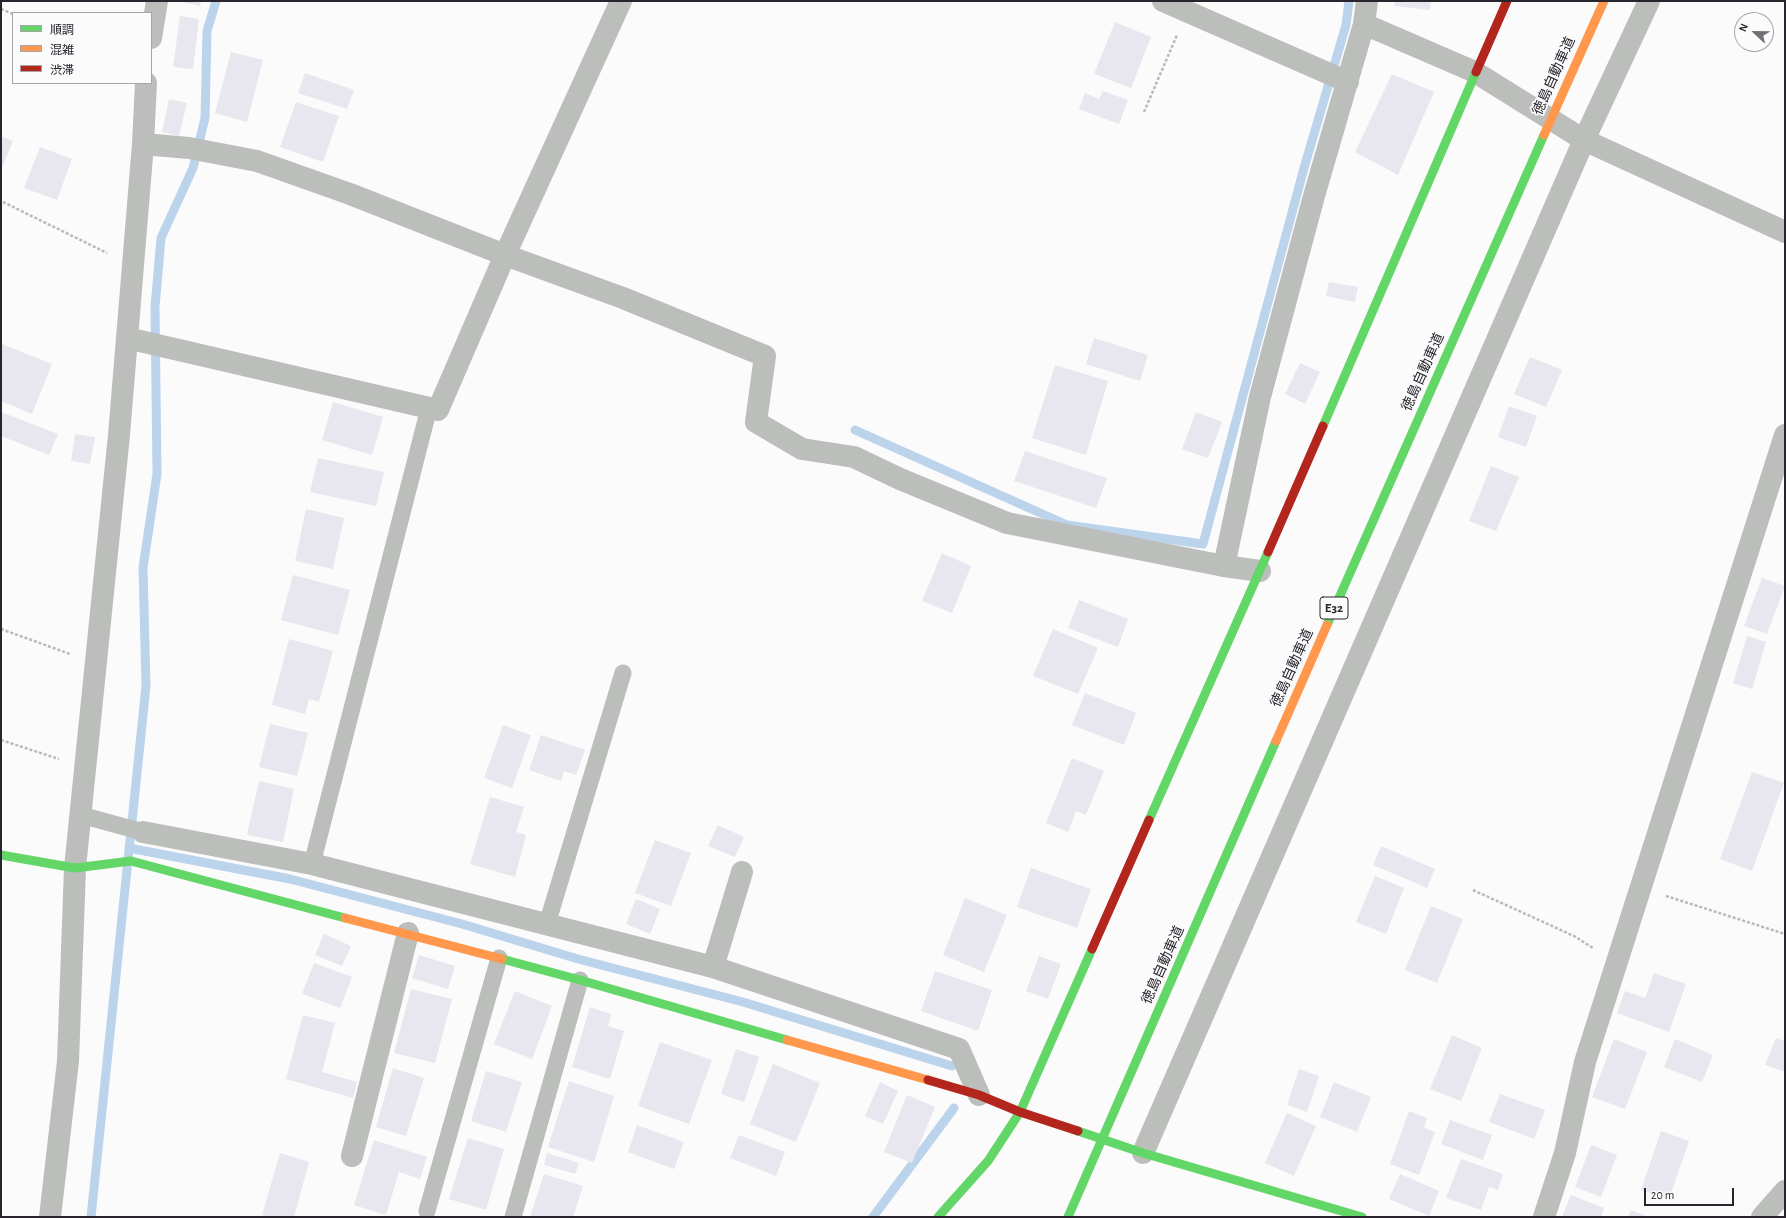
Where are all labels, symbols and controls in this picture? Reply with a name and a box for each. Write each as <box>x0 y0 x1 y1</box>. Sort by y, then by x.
legend <box>12 12 152 84</box>
north arrow <box>1734 12 1774 52</box>
text: N <box>1737 22 1750 33</box>
text: 順調 <box>50 24 74 36</box>
street label: 徳島自動車道 <box>1529 34 1579 118</box>
text: 混雑 <box>50 44 74 56</box>
text: 渋滞 <box>50 64 74 76</box>
street label: 徳島自動車道 <box>1398 330 1448 414</box>
road number: E32 <box>1320 597 1348 619</box>
street label: 徳島自動車道 <box>1267 626 1317 710</box>
street label: 徳島自動車道 <box>1138 923 1188 1007</box>
scale bar <box>1646 1180 1736 1206</box>
text: 20 m <box>1651 1189 1674 1201</box>

